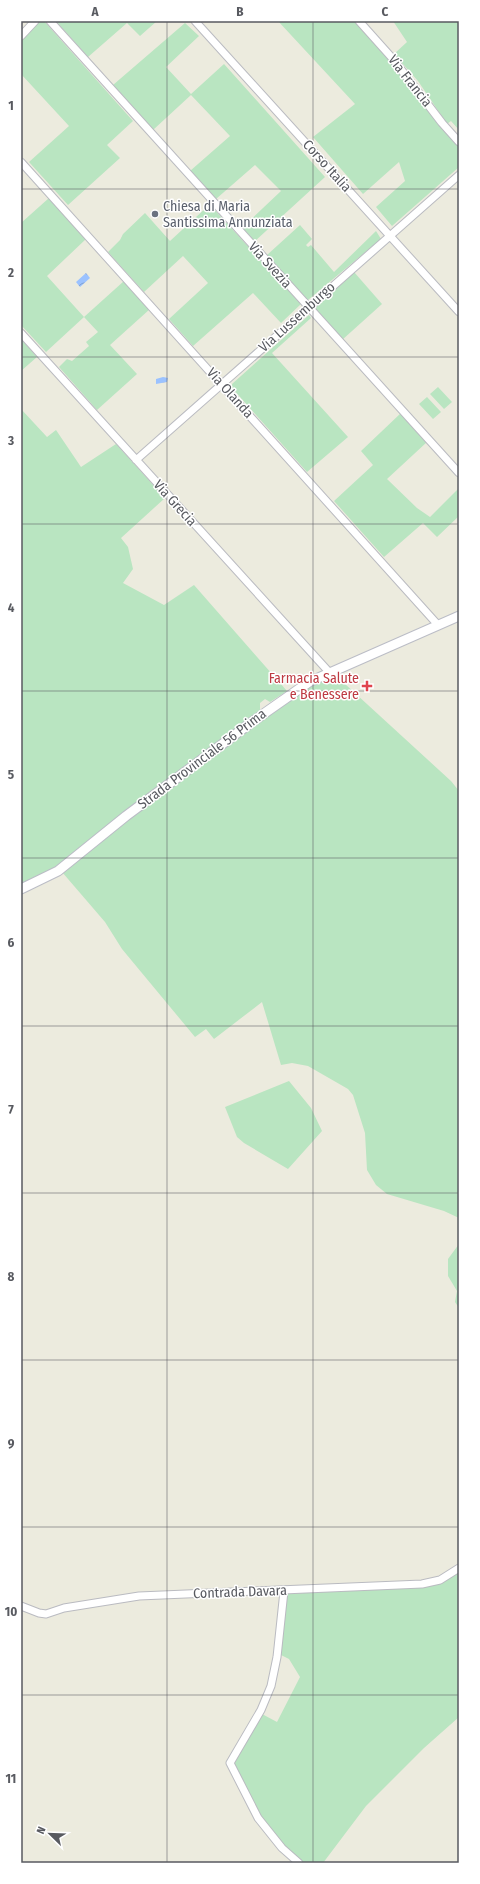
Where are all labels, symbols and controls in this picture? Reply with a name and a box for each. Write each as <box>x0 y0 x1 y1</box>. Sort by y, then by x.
text: A <box>90 4 99 19</box>
text: B <box>236 4 244 19</box>
text: C <box>382 4 389 19</box>
street label: Via Francia <box>384 52 436 111</box>
text: 1 <box>8 98 14 113</box>
street label: Corso Italia <box>299 136 355 196</box>
place label: Chiesa di Maria Santissima Annunziata <box>163 198 293 231</box>
marker: Chiesa di Maria Santissima Annunziata <box>150 209 160 219</box>
street label: Via Svezia <box>245 238 295 292</box>
text: 2 <box>7 265 14 280</box>
street label: Via Lussemburgo <box>255 278 339 356</box>
street label: Via Olanda <box>203 364 257 422</box>
text: 3 <box>7 433 14 448</box>
street label: Via Grecia <box>150 476 200 530</box>
text: 4 <box>8 600 15 615</box>
place label: Farmacia Salute e Benessere <box>269 670 359 703</box>
marker: Farmacia Salute e Benessere <box>362 681 372 691</box>
street label: Strada Provinciale 56 Prima <box>134 705 270 813</box>
text: 5 <box>8 767 14 782</box>
text: 6 <box>8 935 15 950</box>
text: 7 <box>8 1102 14 1117</box>
text: 8 <box>8 1269 15 1284</box>
text: 9 <box>8 1436 15 1451</box>
street label: Contrada Davara <box>193 1582 287 1602</box>
text: 10 <box>5 1604 17 1619</box>
text: 11 <box>6 1771 16 1786</box>
north arrow <box>30 1814 70 1854</box>
text: N <box>34 1825 49 1836</box>

